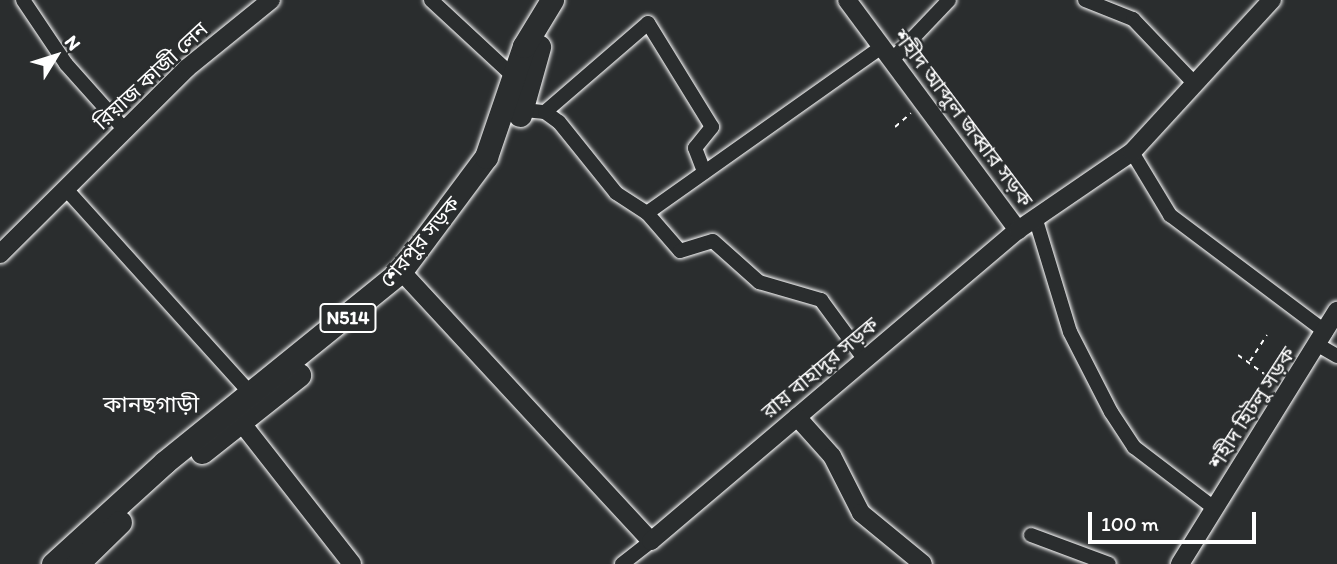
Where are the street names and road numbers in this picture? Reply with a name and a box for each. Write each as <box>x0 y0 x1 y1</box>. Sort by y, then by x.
street label: রিয়াজ কাজী লেন <box>89 17 213 135</box>
street label: শহীদ আব্দুল জব্বার সড়ক <box>888 24 1038 212</box>
street label: শেরপুর সড়ক <box>375 191 465 293</box>
road number: N514 <box>318 302 378 334</box>
street label: রায় বাহাদুর সড়ক <box>756 312 884 424</box>
street label: শহীদ হিটলু সড়ক <box>1203 342 1301 474</box>

